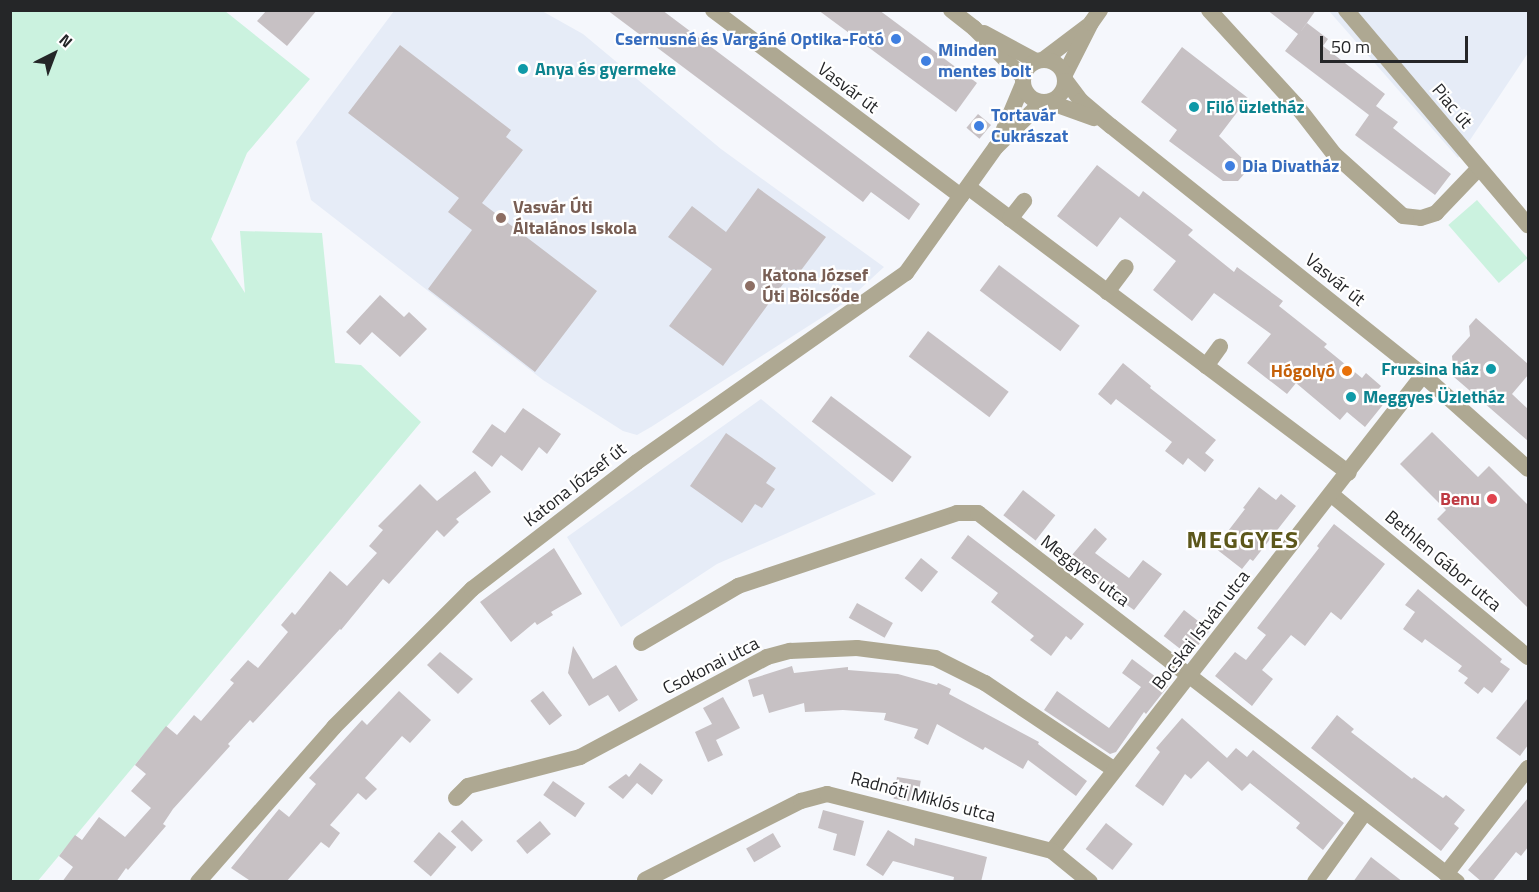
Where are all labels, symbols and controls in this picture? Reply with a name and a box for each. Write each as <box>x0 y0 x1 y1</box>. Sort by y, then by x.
north arrow <box>24 24 84 84</box>
scale bar <box>1323 24 1472 62</box>
text: N <box>54 28 78 53</box>
place label: Csernusné és Vargáné Optika-Fotó <box>615 28 884 50</box>
marker: Csernusné és Vargáné Optika-Fotó <box>889 32 903 46</box>
text: 50 m <box>1331 33 1370 60</box>
place label: Minden mentes bolt <box>938 40 1031 82</box>
marker: Minden mentes bolt <box>919 54 933 68</box>
place label: Anya és gyermeke <box>535 58 676 80</box>
street label: Vasvár út <box>813 58 883 118</box>
marker: Anya és gyermeke <box>516 62 530 76</box>
street label: Piac út <box>1427 79 1477 133</box>
place label: Filó üzletház <box>1206 96 1305 118</box>
marker: Filó üzletház <box>1187 100 1201 114</box>
place label: Tortavár Cukrászat <box>991 105 1068 148</box>
marker: Tortavár Cukrászat <box>972 119 986 133</box>
place label: Dia Divatház <box>1242 155 1339 177</box>
marker: Dia Divatház <box>1223 159 1237 173</box>
place label: Vasvár Úti Általános Iskola <box>513 197 637 240</box>
marker: Vasvár Úti Általános Iskola <box>494 211 508 225</box>
street label: Vasvár út <box>1301 249 1369 311</box>
place label: Katona József Úti Bölcsőde <box>762 265 868 308</box>
marker: Katona József Úti Bölcsőde <box>743 279 757 293</box>
place label: Fruzsina ház <box>1381 358 1479 380</box>
place label: Hógolyó <box>1271 360 1335 382</box>
marker: Fruzsina ház <box>1484 362 1498 376</box>
marker: Hógolyó <box>1340 364 1354 378</box>
place label: Meggyes Üzletház <box>1363 386 1505 408</box>
marker: Meggyes Üzletház <box>1344 390 1358 404</box>
street label: Katona József út <box>520 438 630 532</box>
place label: Benu <box>1440 488 1480 510</box>
marker: Benu <box>1485 492 1499 506</box>
street label: Bethlen Gábor utca <box>1381 506 1505 616</box>
district label: MEGGYES <box>1187 526 1299 554</box>
street label: Meggyes utca <box>1036 531 1134 611</box>
street label: Bocskai István utca <box>1148 566 1254 694</box>
street label: Csokonai utca <box>659 633 763 699</box>
street label: Radnóti Miklós utca <box>848 767 998 827</box>

